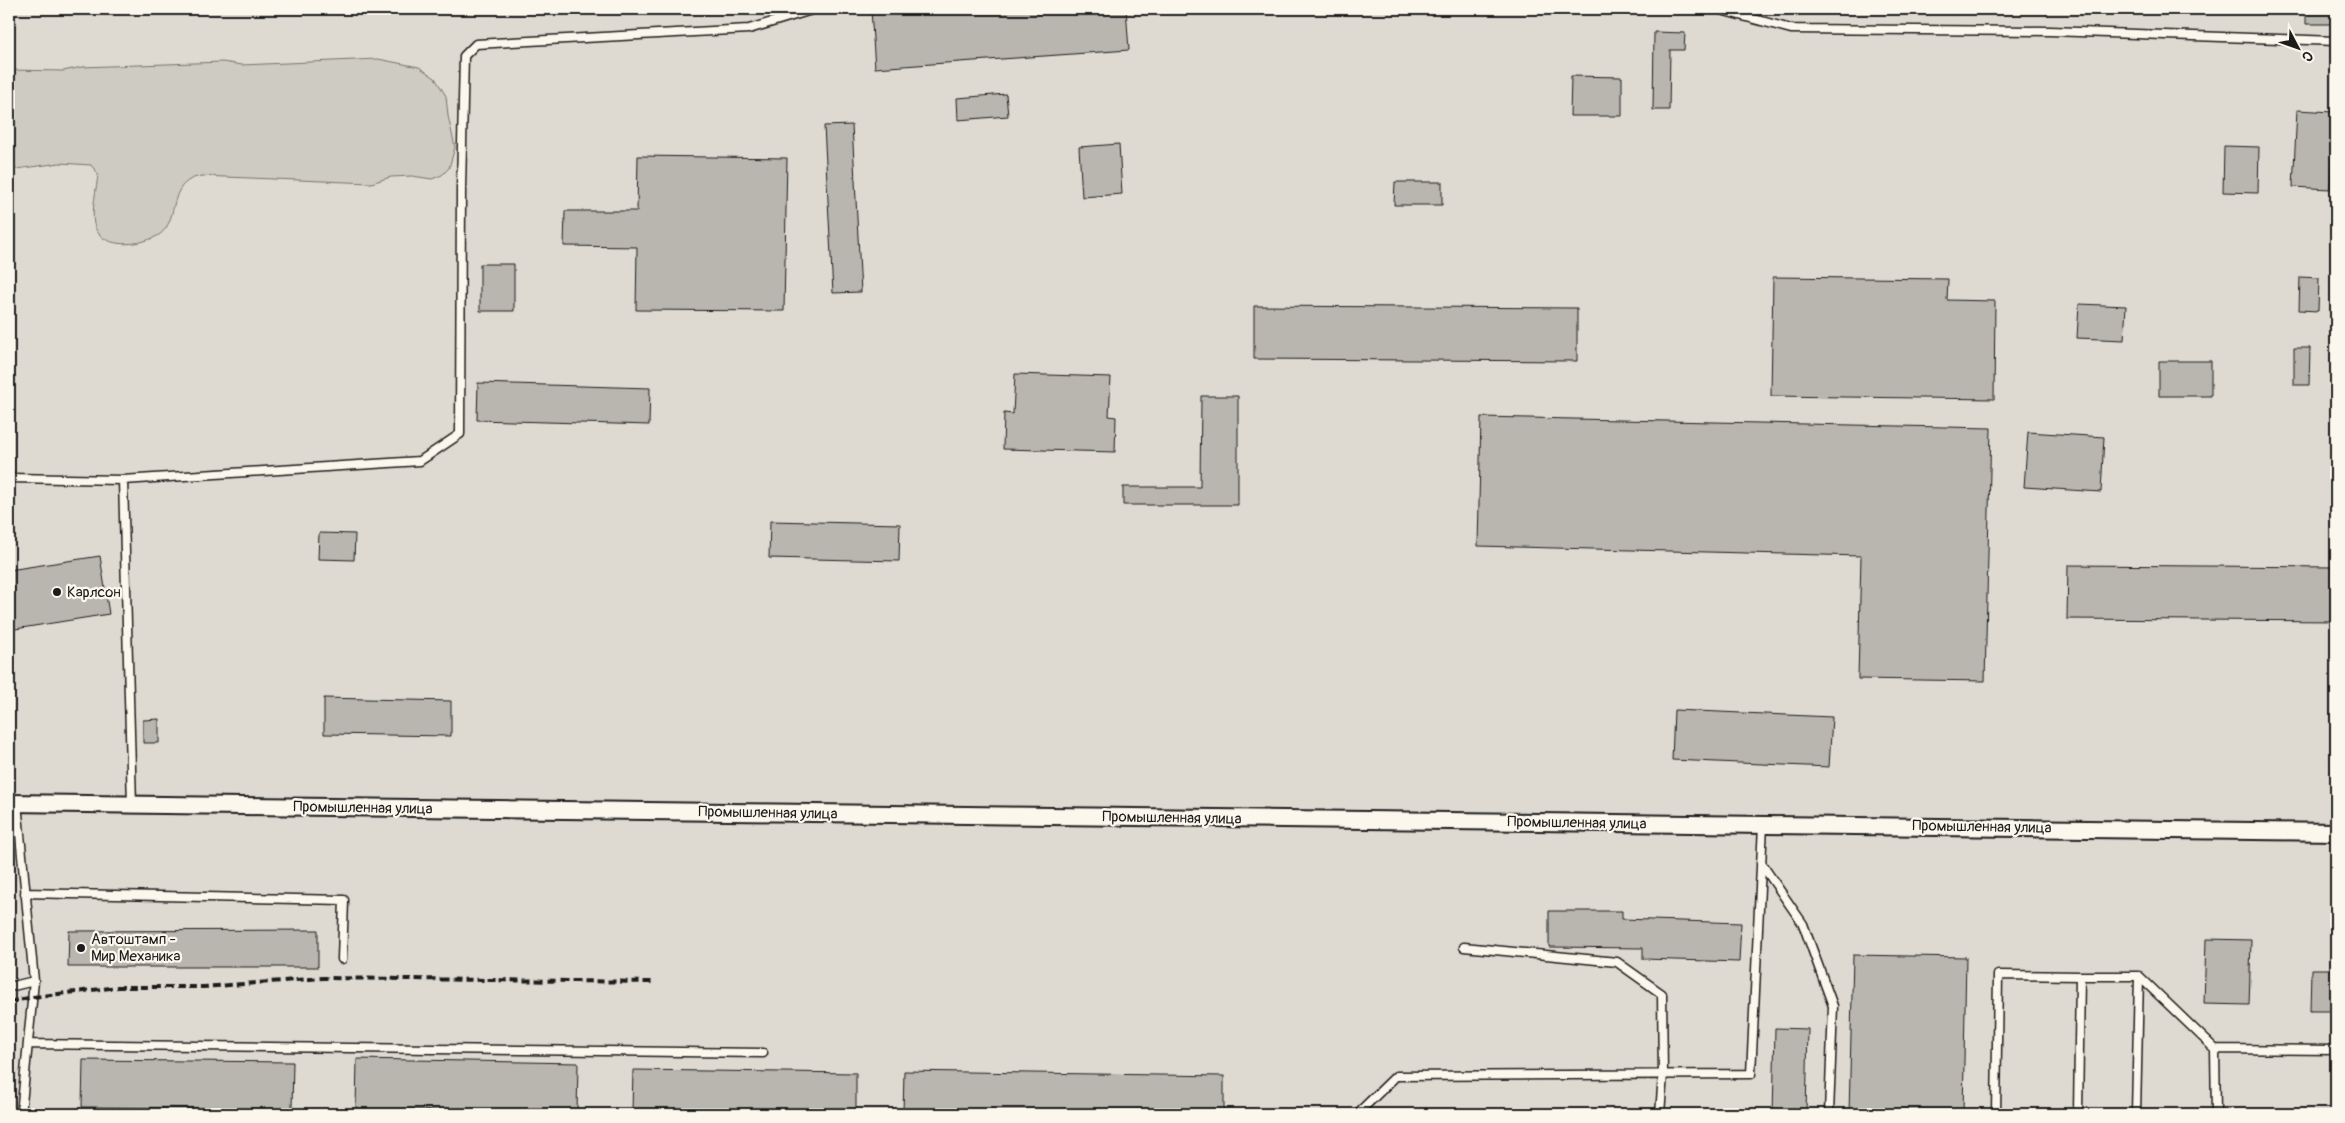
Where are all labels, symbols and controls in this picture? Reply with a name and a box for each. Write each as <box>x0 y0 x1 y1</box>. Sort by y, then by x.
north arrow <box>2272 22 2322 72</box>
text: С <box>2298 47 2317 65</box>
place label: Карлсон <box>67 583 121 602</box>
marker: Карлсон <box>51 586 63 598</box>
street label: Промышленная улица <box>293 797 433 819</box>
street label: Промышленная улица <box>698 802 838 824</box>
street label: Промышленная улица <box>1102 807 1242 829</box>
street label: Промышленная улица <box>1507 812 1647 834</box>
street label: Промышленная улица <box>1912 816 2052 838</box>
place label: Автоштамп - Мир Механика <box>91 930 180 966</box>
marker: Автоштамп - Мир Механика <box>75 942 87 954</box>

